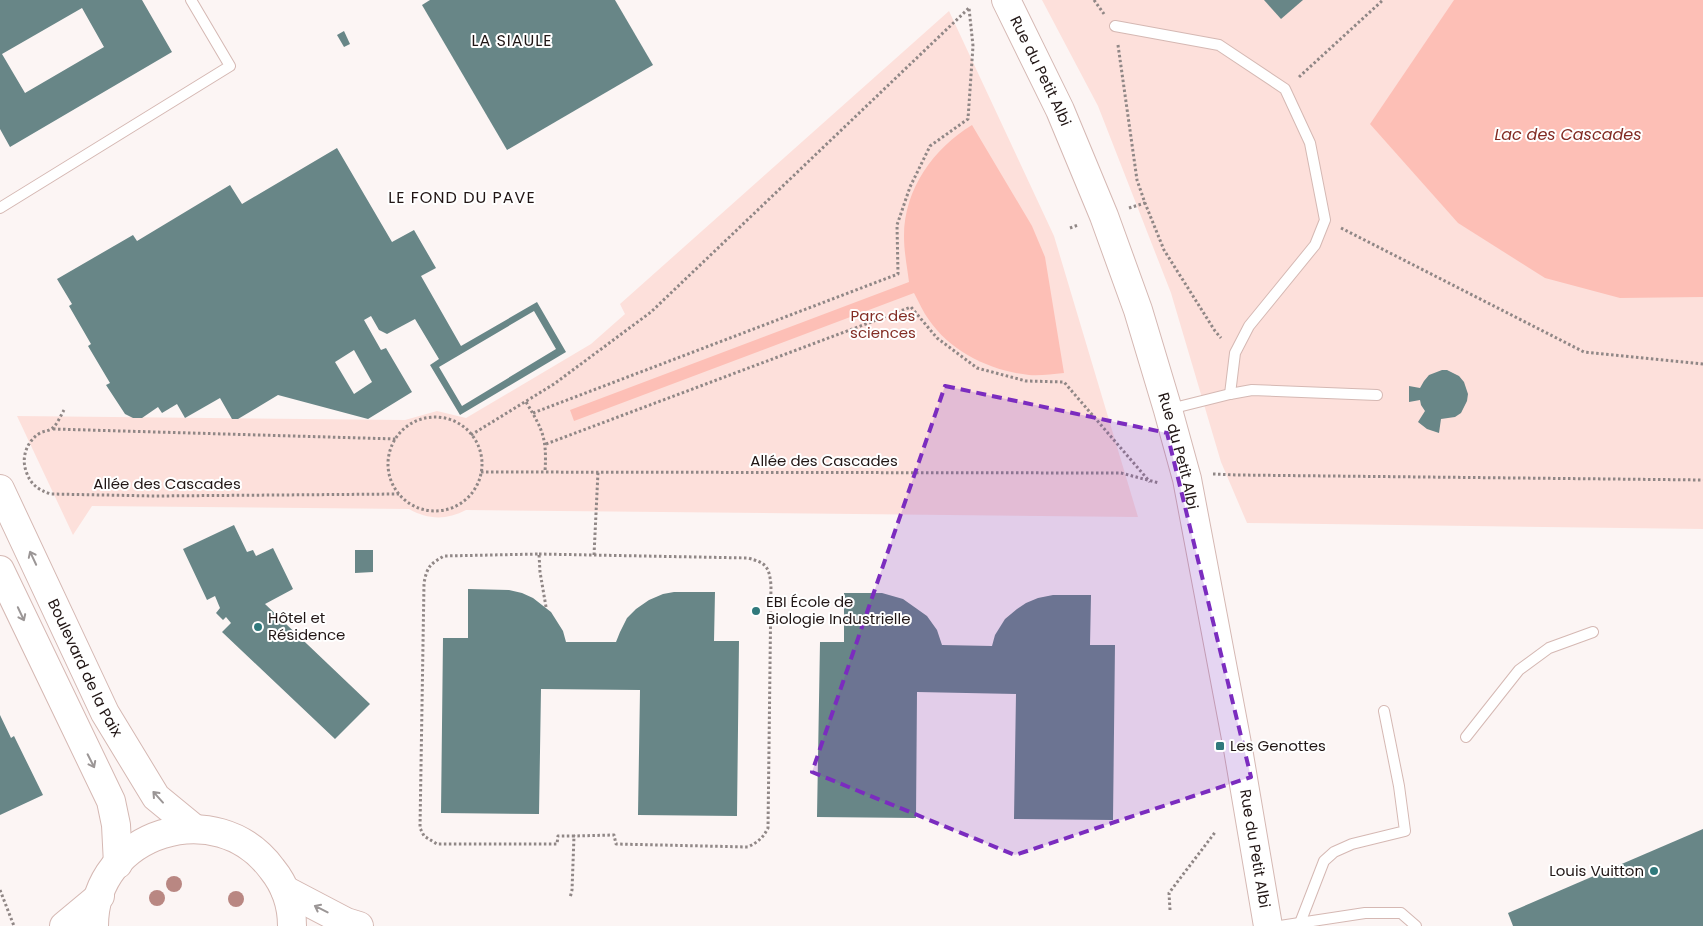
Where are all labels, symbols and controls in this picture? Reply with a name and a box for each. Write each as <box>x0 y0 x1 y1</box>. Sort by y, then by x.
street label: Rue du Petit Albi <box>1005 12 1077 129</box>
district label: LA SIAULE <box>471 29 553 52</box>
water label: Lac des Cascades <box>1494 123 1642 146</box>
district label: LE FOND DU PAVE <box>388 186 536 209</box>
park label: Parc des sciences <box>850 305 916 343</box>
street label: Rue du Petit Albi <box>1153 390 1204 511</box>
street label: Allée des Cascades <box>750 450 898 471</box>
street label: Allée des Cascades <box>93 473 241 494</box>
one-way arrow <box>27 551 37 566</box>
place label: EBI École de Biologie Industrielle <box>766 591 911 629</box>
street label: Boulevard de la Paix <box>43 595 128 740</box>
marker: EBI École de Biologie Industrielle <box>750 605 762 617</box>
one-way arrow <box>17 606 26 621</box>
place label: Hôtel et Résidence <box>268 607 345 645</box>
marker: Hôtel et Résidence <box>252 621 264 633</box>
place label: Les Genottes <box>1230 735 1326 756</box>
marker: Les Genottes <box>1214 740 1226 752</box>
one-way arrow <box>87 753 97 768</box>
street label: Rue du Petit Albi <box>1235 787 1276 909</box>
one-way arrow <box>152 791 164 803</box>
place label: Louis Vuitton <box>1549 860 1644 881</box>
marker: Louis Vuitton <box>1648 865 1660 877</box>
one-way arrow <box>314 904 329 914</box>

